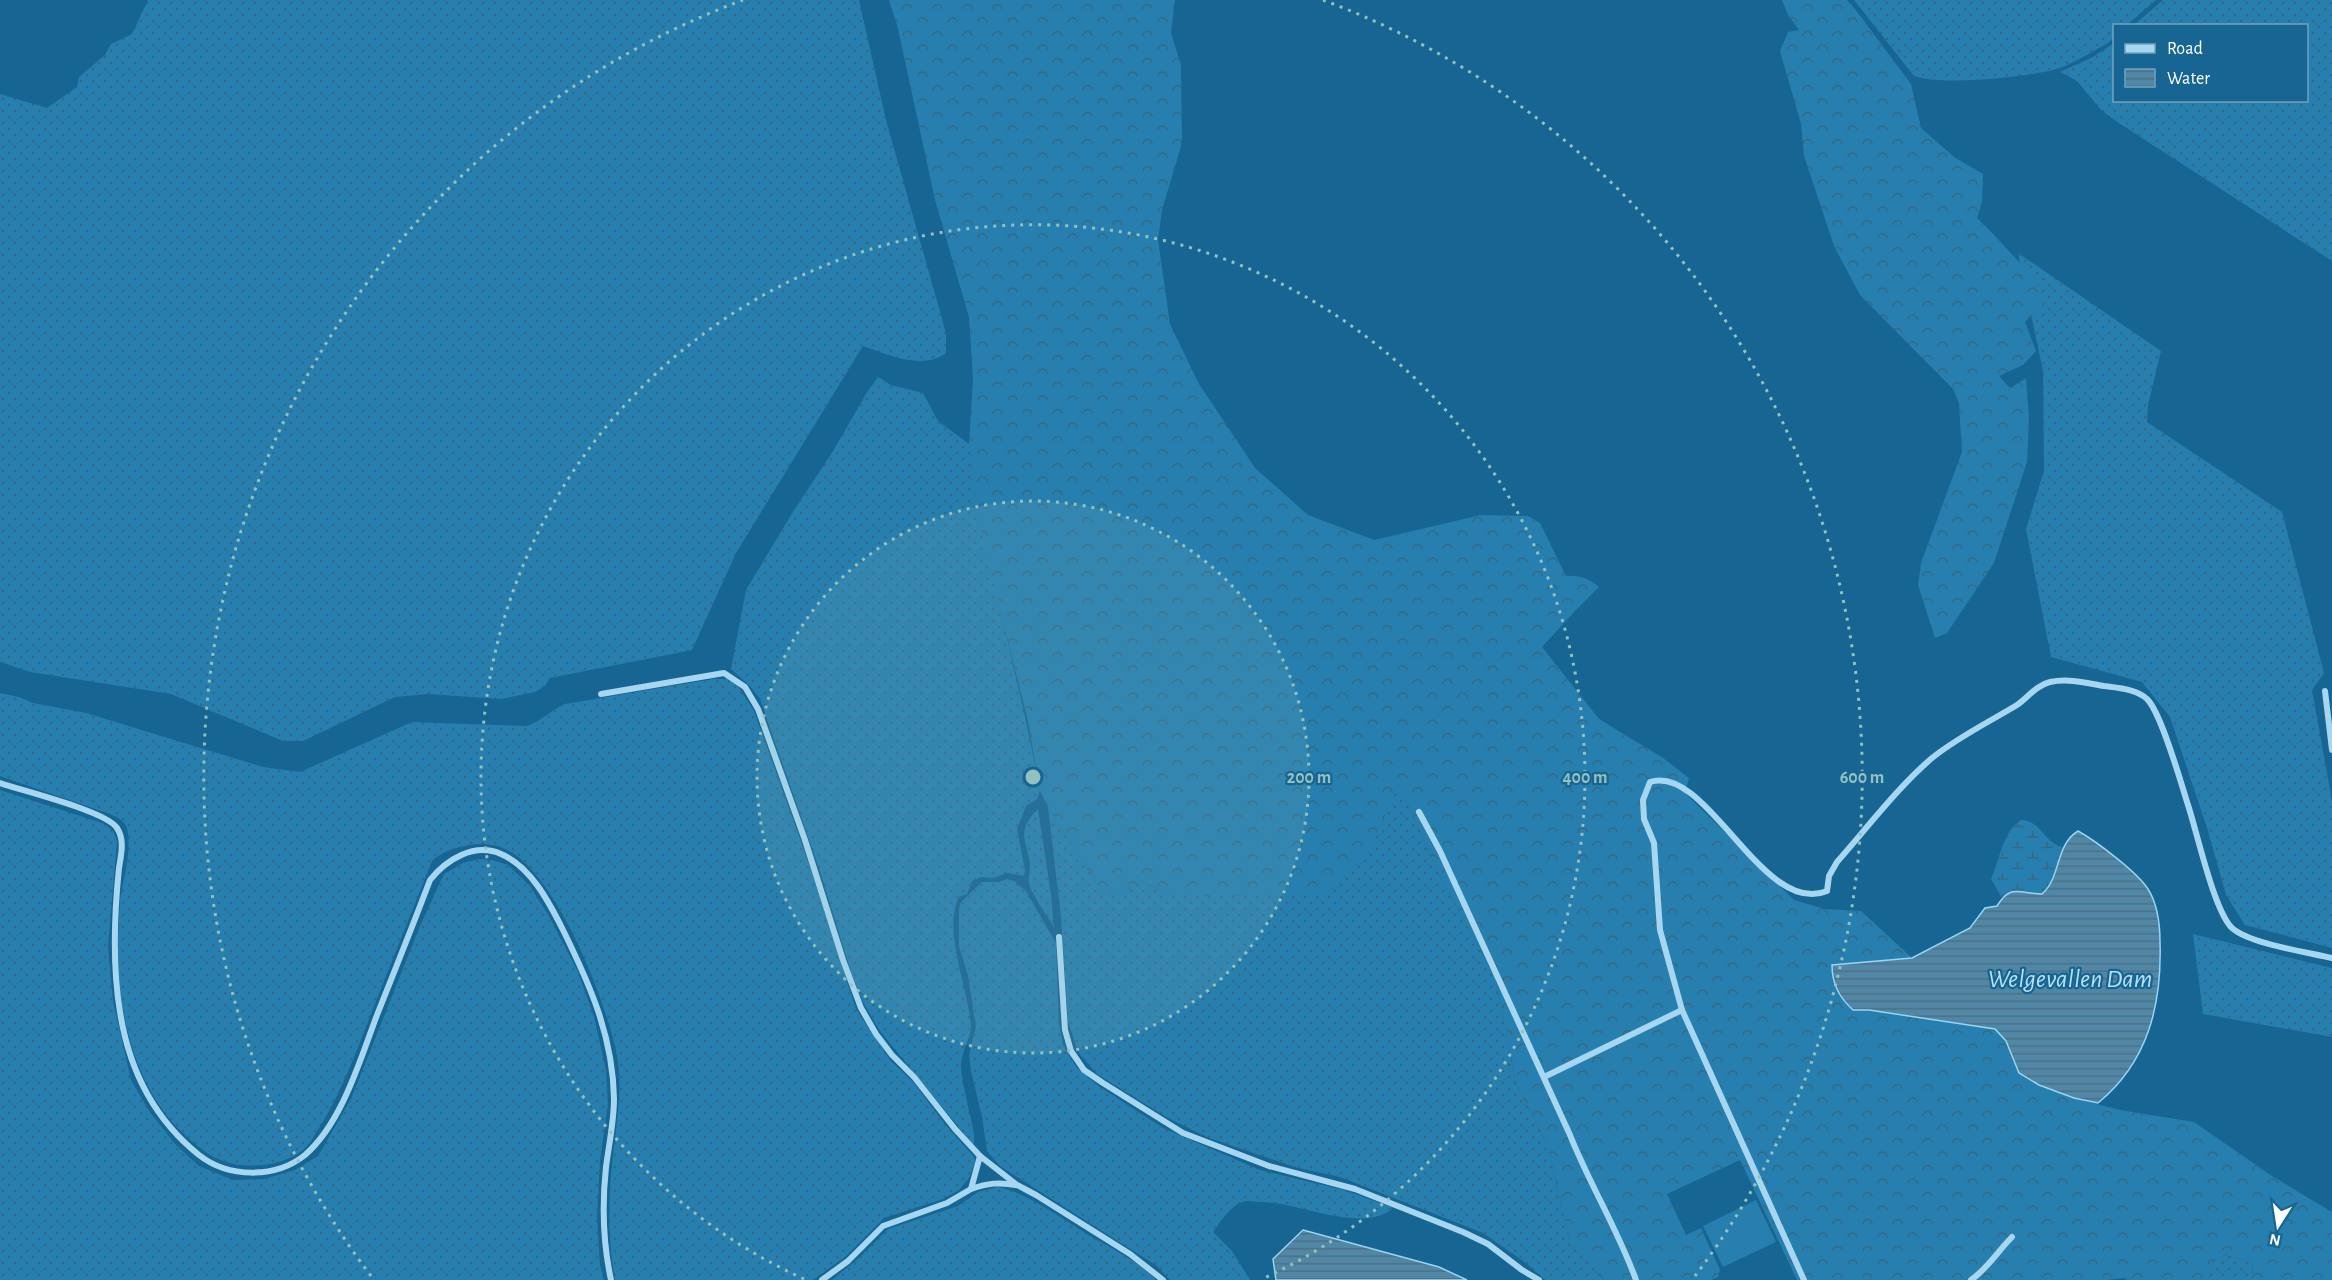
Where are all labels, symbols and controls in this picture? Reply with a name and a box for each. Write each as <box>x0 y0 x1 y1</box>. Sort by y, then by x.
legend <box>2113 24 2308 102</box>
text: Road <box>2167 40 2203 58</box>
text: Water <box>2167 70 2210 88</box>
centre of rings <box>1023 767 1043 787</box>
text: 200 m <box>1287 769 1331 787</box>
text: 400 m <box>1562 769 1608 787</box>
text: 600 m <box>1840 769 1884 787</box>
water label: Welgevallen Dam <box>1988 966 2152 992</box>
north arrow <box>2248 1196 2308 1256</box>
text: N <box>2268 1231 2282 1249</box>

